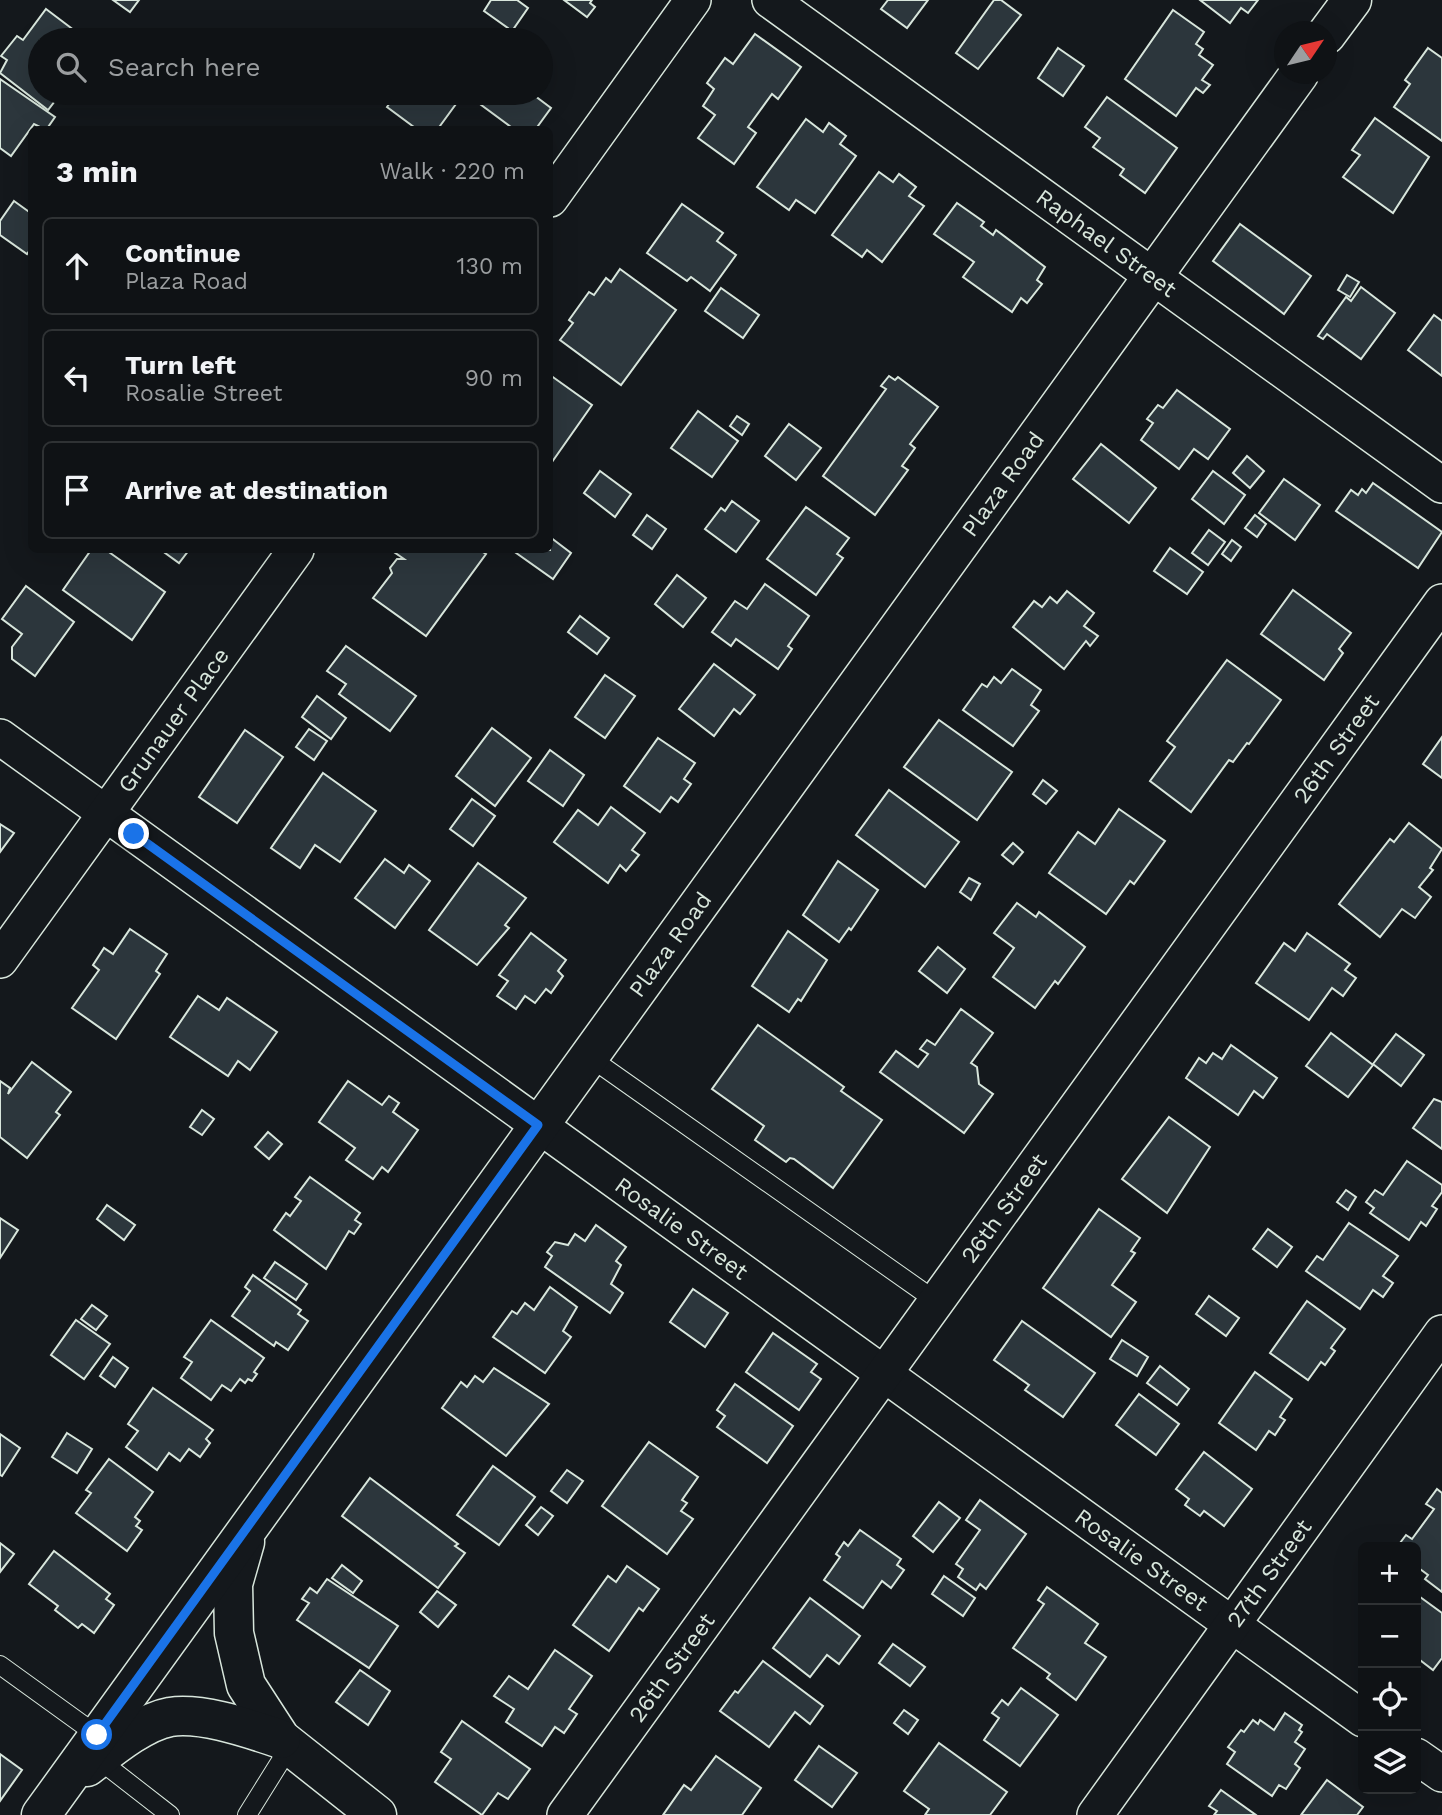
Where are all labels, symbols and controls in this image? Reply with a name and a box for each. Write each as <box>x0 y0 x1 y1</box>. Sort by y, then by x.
north arrow <box>1274 21 1337 84</box>
search box <box>28 28 553 105</box>
icon: search <box>52 48 90 86</box>
text: Search here <box>108 52 260 82</box>
text: 3 min <box>56 154 138 189</box>
text: Walk · 220 m <box>379 158 525 185</box>
street label: Raphael Street <box>1031 183 1182 303</box>
text: Continue <box>125 238 241 268</box>
icon: ahead <box>58 247 96 285</box>
text: 130 m <box>457 253 523 280</box>
text: Plaza Road <box>125 268 248 295</box>
text: Turn left <box>125 350 236 380</box>
icon: left <box>58 359 96 397</box>
text: 90 m <box>465 365 523 392</box>
text: Rosalie Street <box>125 380 282 407</box>
street label: Plaza Road <box>956 426 1050 542</box>
icon: arrive <box>58 471 96 509</box>
text: Arrive at destination <box>125 475 388 505</box>
street label: Grunauer Place <box>112 642 235 798</box>
street label: 26th Street <box>1287 688 1385 808</box>
route end <box>118 818 149 849</box>
street label: Plaza Road <box>623 887 717 1002</box>
street label: 26th Street <box>955 1148 1053 1268</box>
street label: Rosalie Street <box>610 1171 754 1285</box>
street label: Rosalie Street <box>1070 1502 1214 1617</box>
street label: 27th Street <box>1221 1513 1317 1633</box>
map controls <box>1358 1542 1421 1794</box>
button: + <box>1358 1542 1421 1605</box>
button: − <box>1358 1605 1421 1668</box>
street label: 26th Street <box>623 1607 720 1727</box>
button: locate <box>1358 1668 1421 1731</box>
route start <box>81 1719 112 1750</box>
button: layers <box>1358 1731 1421 1794</box>

